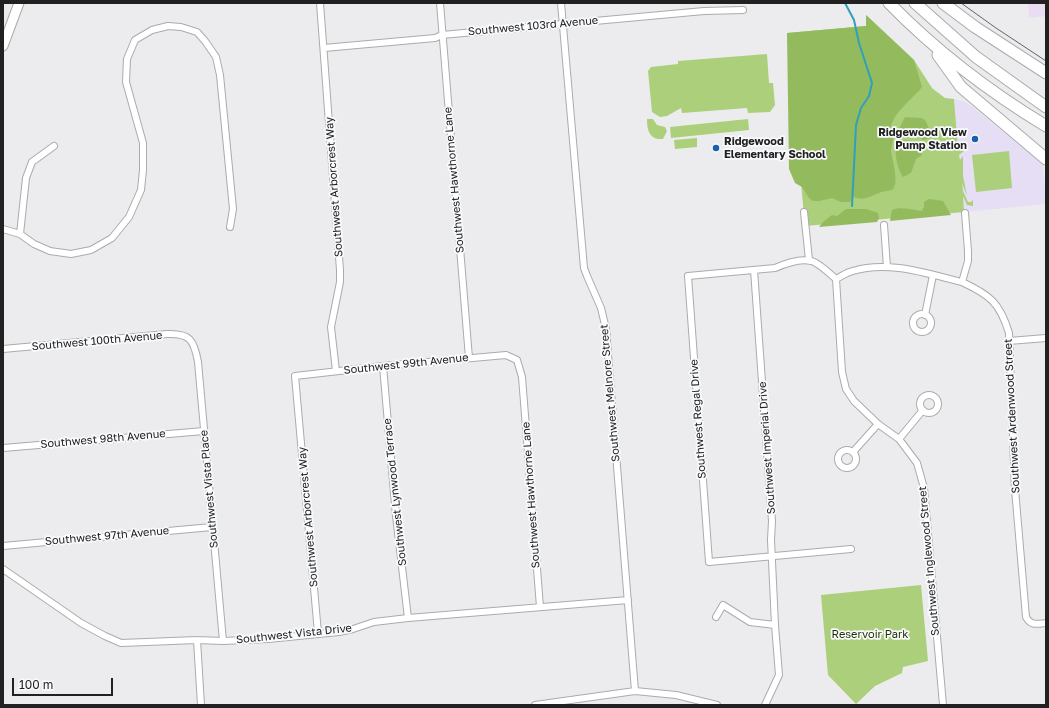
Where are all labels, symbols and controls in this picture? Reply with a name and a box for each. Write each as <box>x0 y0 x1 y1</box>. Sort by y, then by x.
street label: Southwest 103rd Avenue <box>467 14 599 38</box>
street label: Southwest Hawthorne Lane <box>441 106 467 254</box>
street label: Southwest Arborcrest Way <box>323 116 345 258</box>
place label: Ridgewood View Pump Station <box>878 126 967 152</box>
marker: Ridgewood View Pump Station <box>970 134 980 144</box>
place label: Ridgewood Elementary School <box>724 135 826 161</box>
marker: Ridgewood Elementary School <box>711 143 721 153</box>
street label: Southwest Melnore Street <box>597 324 623 462</box>
street label: Southwest 100th Avenue <box>31 329 163 353</box>
street label: Southwest Ardenwood Street <box>1001 338 1023 494</box>
street label: Southwest 99th Avenue <box>343 351 469 377</box>
street label: Southwest Regal Drive <box>687 359 709 479</box>
street label: Southwest Imperial Drive <box>756 381 778 515</box>
street label: Southwest Lynwood Terrace <box>381 417 409 567</box>
street label: Southwest Hawthorne Lane <box>519 421 543 569</box>
street label: Southwest 98th Avenue <box>40 427 166 451</box>
street label: Southwest Vista Place <box>197 429 221 549</box>
street label: Southwest Arborcrest Way <box>295 446 321 588</box>
street label: Southwest Inglewood Street <box>916 486 942 636</box>
street label: Southwest 97th Avenue <box>44 524 170 548</box>
street label: Southwest Vista Drive <box>235 621 353 647</box>
park label: Reservoir Park <box>832 628 908 642</box>
scale bar <box>14 670 115 696</box>
text: 100 m <box>19 677 53 692</box>

